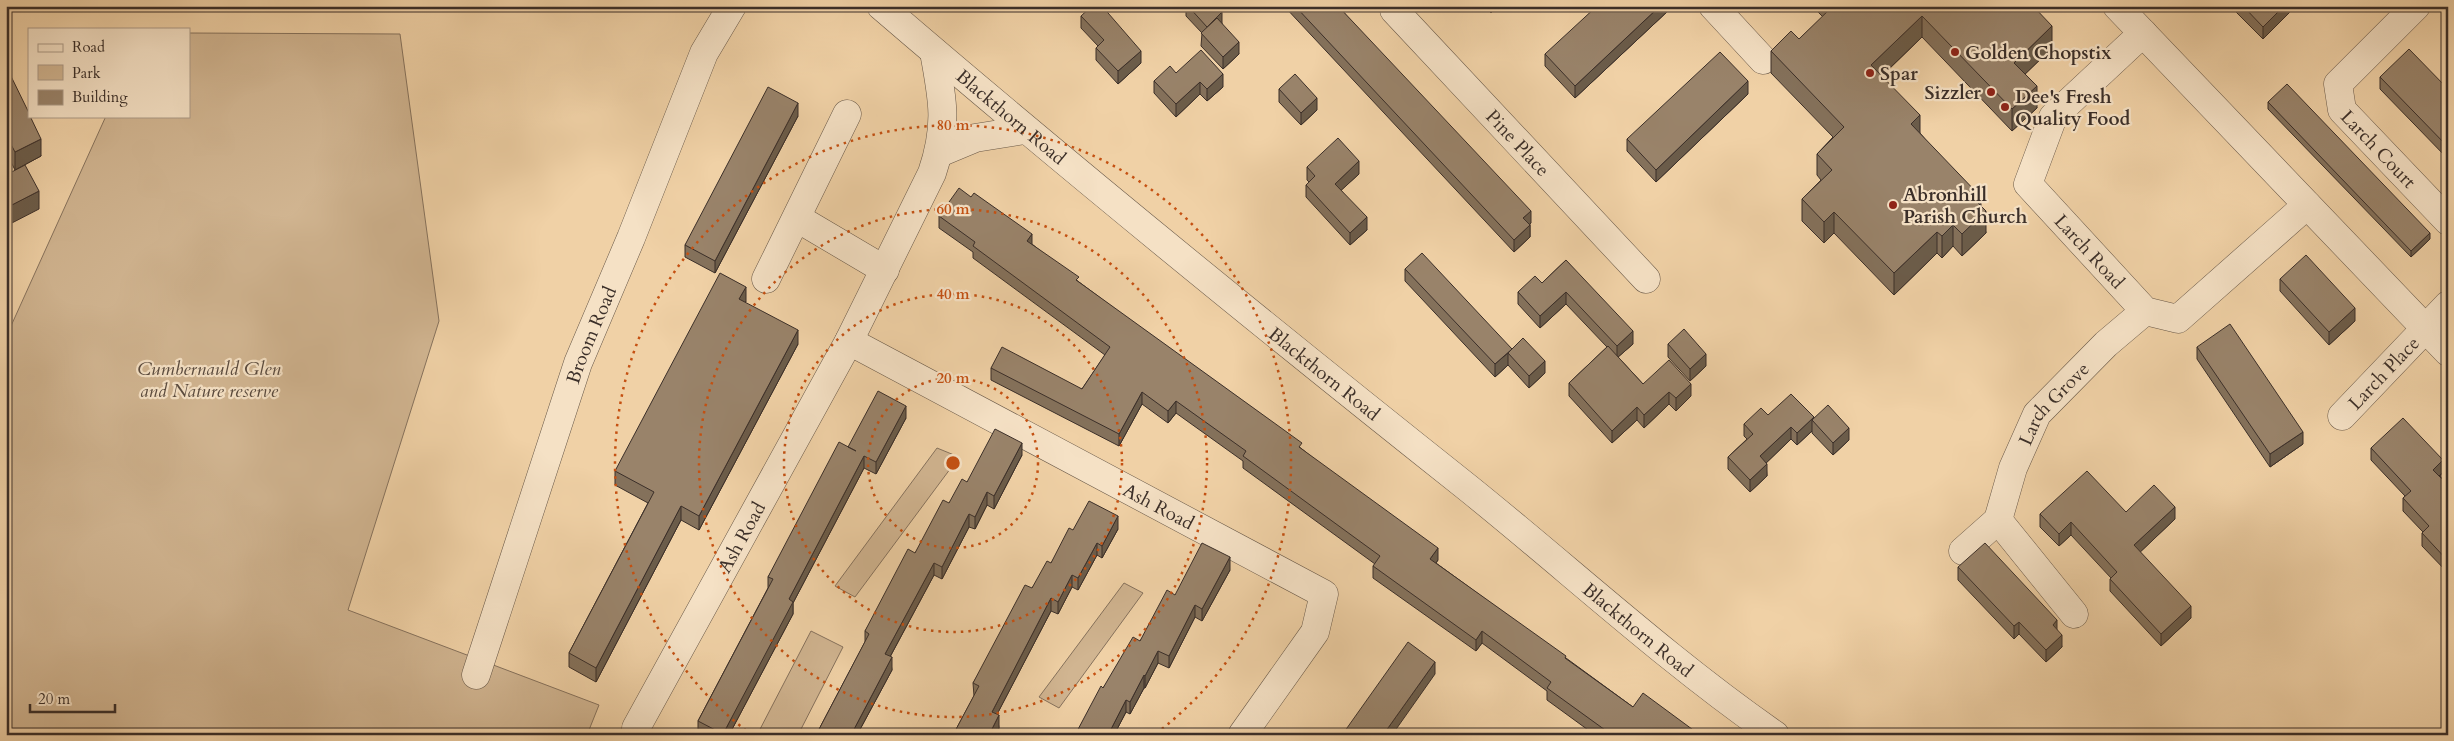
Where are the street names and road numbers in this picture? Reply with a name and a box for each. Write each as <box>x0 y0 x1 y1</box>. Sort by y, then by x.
street label: Blackthorn Road <box>950 64 1071 171</box>
street label: Pine Place <box>1480 104 1555 182</box>
street label: Larch Court <box>2335 104 2422 194</box>
street label: Larch Road <box>2048 209 2130 295</box>
street label: Broom Road <box>560 282 623 387</box>
street label: Blackthorn Road <box>1263 321 1385 427</box>
street label: Larch Place <box>2343 331 2426 416</box>
street label: Larch Grove <box>2013 357 2095 450</box>
street label: Ash Road <box>1118 477 1199 537</box>
street label: Ash Road <box>712 497 772 578</box>
street label: Blackthorn Road <box>1577 577 1699 684</box>

